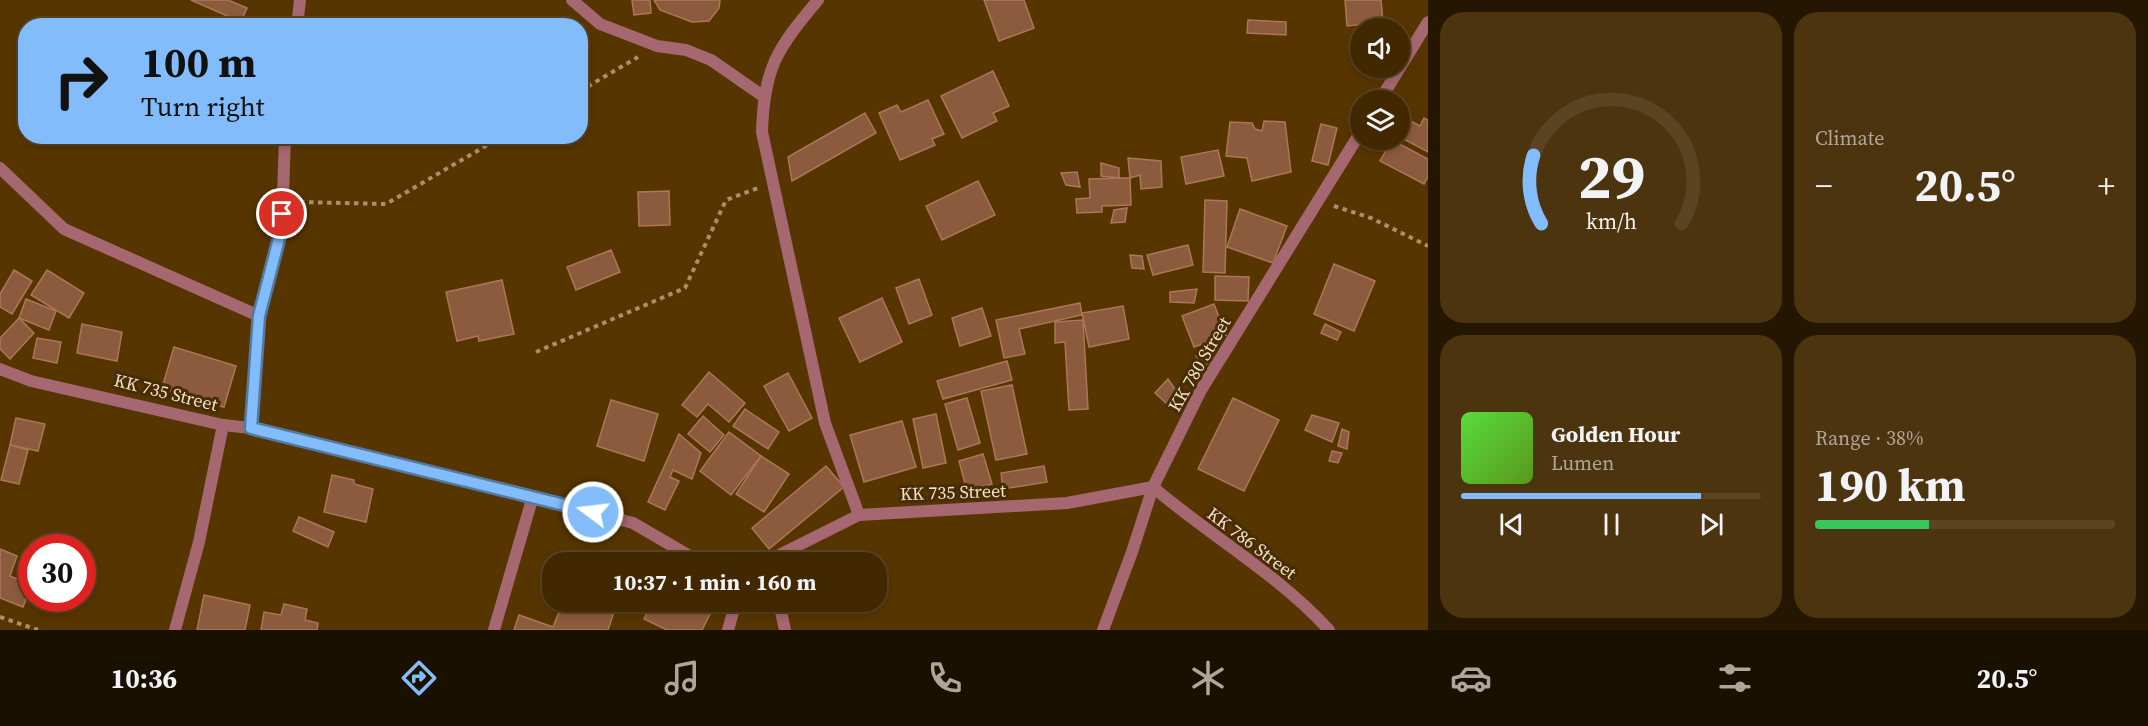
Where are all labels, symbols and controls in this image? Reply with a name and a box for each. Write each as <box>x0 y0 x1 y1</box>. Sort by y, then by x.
map controls <box>1350 18 1410 150</box>
button: sound <box>1350 18 1410 78</box>
text: 100 m <box>141 33 256 91</box>
icon: right <box>42 42 120 120</box>
text: Turn right <box>141 88 265 125</box>
button: layers <box>1350 90 1410 150</box>
text: Climate <box>1815 124 1884 152</box>
text: 29 <box>1577 133 1645 219</box>
text: 20.5° <box>1914 154 2016 216</box>
text: − <box>1815 163 1833 208</box>
text: + <box>2098 163 2115 208</box>
pin <box>256 188 307 239</box>
icon: arrive <box>265 197 298 230</box>
text: km/h <box>1585 208 1637 237</box>
street label: KK 780 Street <box>1162 312 1236 416</box>
street label: KK 735 Street <box>112 367 221 417</box>
text: Golden Hour <box>1551 419 1680 449</box>
text: Range · 38% <box>1815 424 1924 452</box>
text: Lumen <box>1551 449 1614 477</box>
text: 190 km <box>1815 454 1966 516</box>
street label: KK 735 Street <box>900 478 1007 506</box>
position arrow <box>561 480 625 544</box>
street label: KK 786 Street <box>1202 501 1302 585</box>
icon: previous <box>1495 508 1528 541</box>
icon: pause <box>1595 508 1628 541</box>
icon: next <box>1695 508 1728 541</box>
speed limit sign: 30 <box>18 534 96 612</box>
text: 10:37 · 1 min · 160 m <box>613 567 816 597</box>
icon: directions <box>398 657 440 699</box>
icon: music <box>661 657 703 699</box>
icon: phone <box>924 657 966 699</box>
icon: climate <box>1187 657 1229 699</box>
icon: car <box>1450 657 1492 699</box>
icon: filters <box>1714 657 1756 699</box>
text: 10:36 <box>111 660 177 697</box>
text: 20.5° <box>1977 660 2037 697</box>

